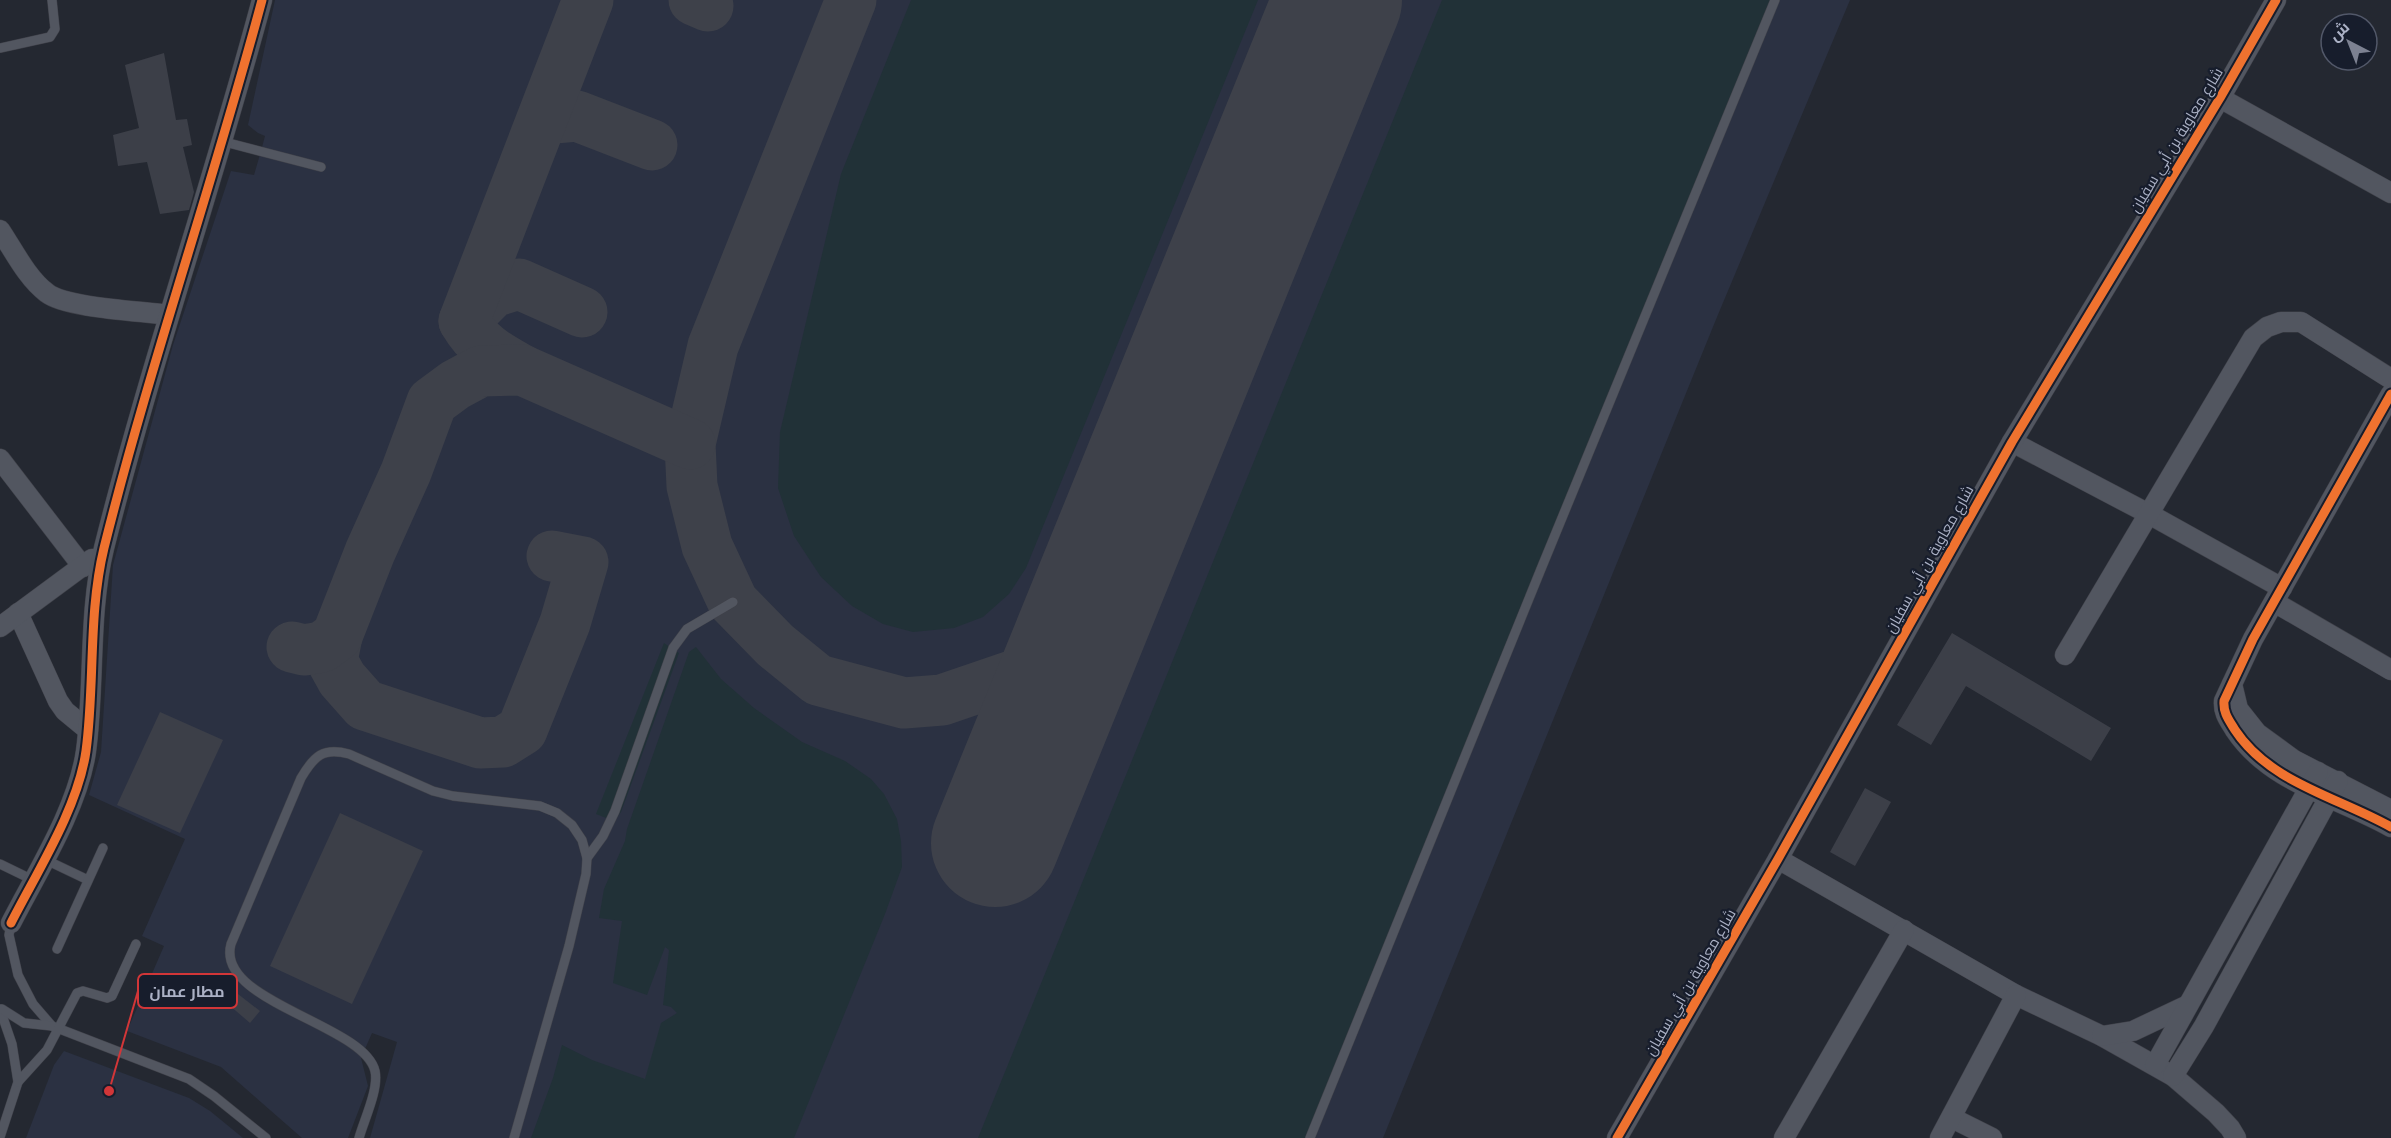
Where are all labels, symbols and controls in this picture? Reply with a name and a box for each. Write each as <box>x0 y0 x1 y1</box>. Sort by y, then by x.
north arrow <box>2319 12 2379 72</box>
text: ش <box>2325 17 2353 45</box>
street label: شارع معاوية بن أبي سفيان <box>2125 64 2229 218</box>
street label: شارع معاوية بن أبي سفيان <box>1880 482 1980 638</box>
street label: شارع معاوية بن أبي سفيان <box>1640 905 1742 1060</box>
callout: مطار عمان <box>138 974 237 1008</box>
text: مطار عمان <box>150 981 225 1001</box>

